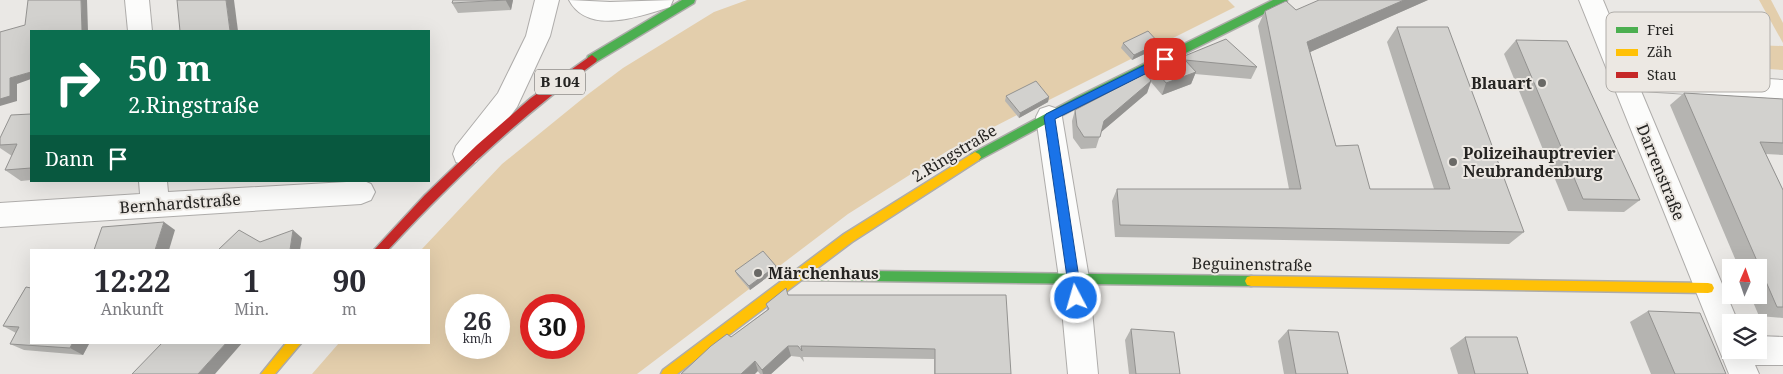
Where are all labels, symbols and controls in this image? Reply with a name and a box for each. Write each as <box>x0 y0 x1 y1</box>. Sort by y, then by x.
legend <box>1606 12 1770 92</box>
text: Frei <box>1647 20 1674 39</box>
pin <box>1144 38 1186 80</box>
text: Zäh <box>1647 42 1672 61</box>
text: 50 m <box>128 44 211 91</box>
icon: arrive <box>1151 45 1179 73</box>
icon: right <box>45 50 110 115</box>
text: Stau <box>1647 65 1676 84</box>
road number: B 104 <box>535 70 585 94</box>
place label: Blauart <box>1471 72 1533 94</box>
marker: Blauart <box>1536 77 1548 89</box>
text: 2.Ringstraße <box>128 89 259 119</box>
street label: 2.Ringstraße <box>907 119 1001 187</box>
street label: Darrenstraße <box>1632 120 1690 224</box>
place label: Polizeihauptrevier Neubrandenburg <box>1463 142 1616 182</box>
icon: arrive <box>104 145 132 173</box>
text: Dann <box>45 146 94 172</box>
marker: Polizeihauptrevier Neubrandenburg <box>1447 156 1459 168</box>
street label: Bernhardstraße <box>119 188 241 218</box>
street label: Beguinenstraße <box>1192 252 1312 276</box>
north arrow <box>1722 259 1768 304</box>
map controls <box>1722 259 1767 359</box>
text: 12:22 <box>94 260 171 301</box>
text: 1 <box>243 260 260 301</box>
text: 90 <box>332 260 366 301</box>
place label: Märchenhaus <box>768 262 879 284</box>
marker: Märchenhaus <box>752 267 764 279</box>
position arrow <box>1049 271 1101 323</box>
speed limit sign: 30 <box>520 294 585 359</box>
text: Ankunft <box>101 298 164 320</box>
text: Min. <box>234 298 269 320</box>
text: m <box>342 298 357 320</box>
text: 26 <box>463 303 492 337</box>
button: layers <box>1722 314 1767 359</box>
text: km/h <box>463 330 492 347</box>

